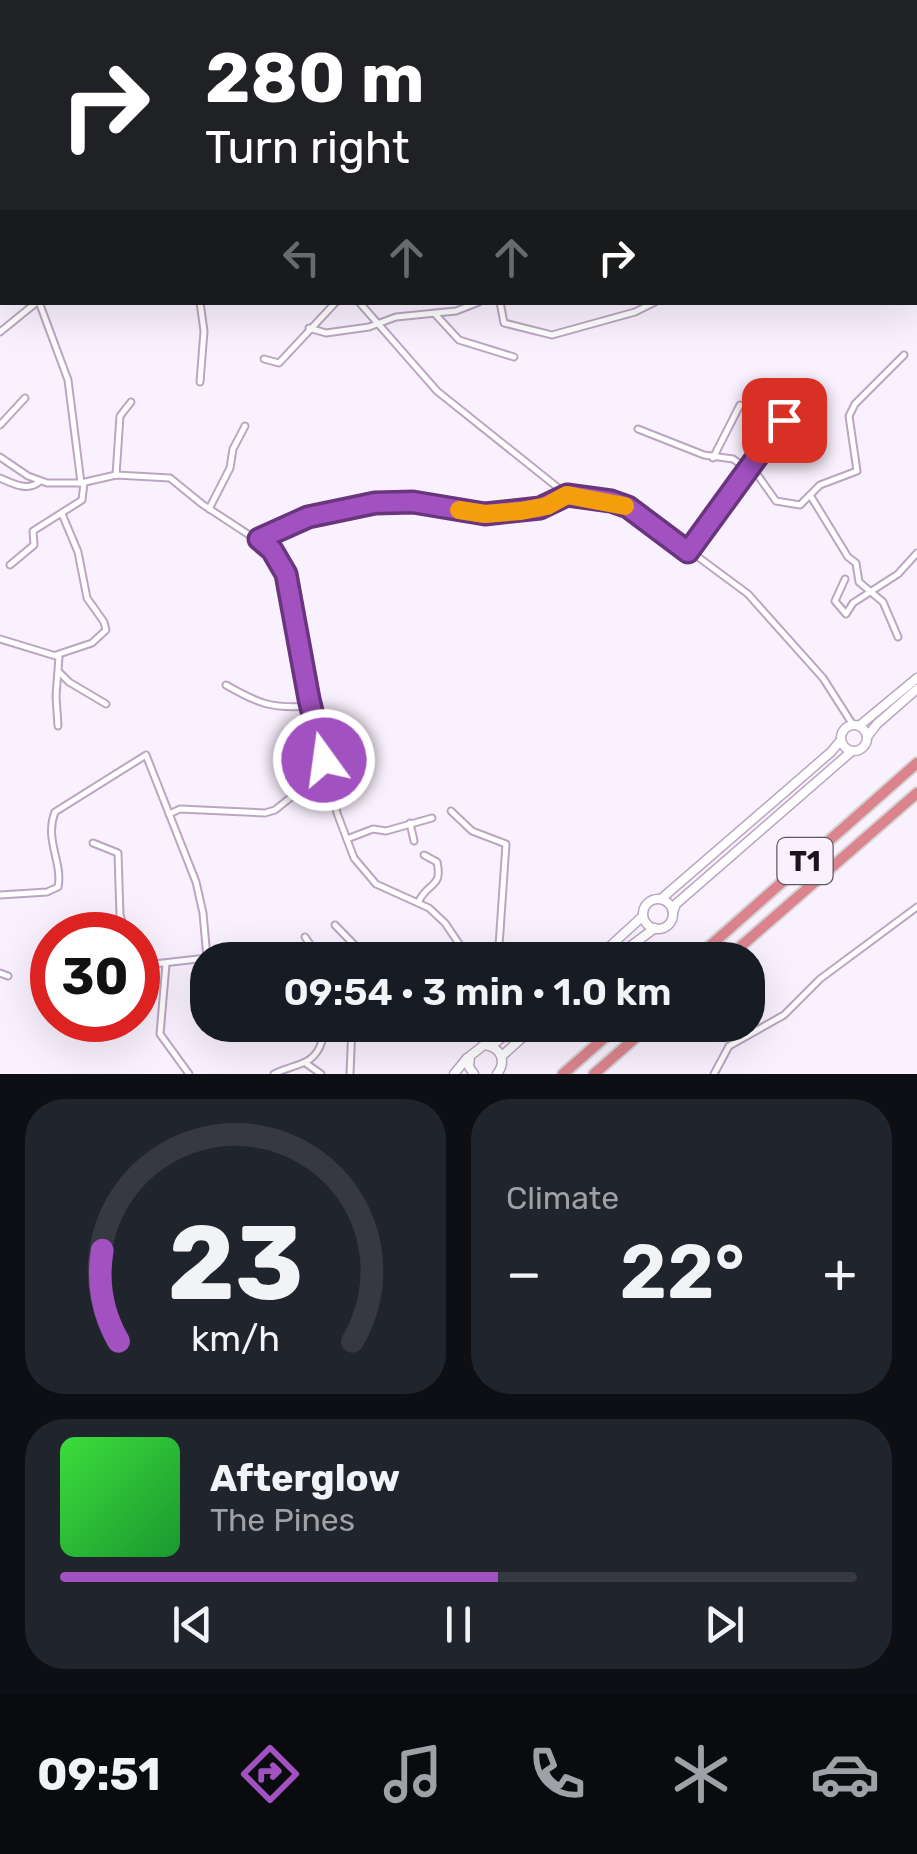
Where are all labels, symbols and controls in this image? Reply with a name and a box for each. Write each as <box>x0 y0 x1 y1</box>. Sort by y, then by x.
text: 280 m <box>205 37 425 120</box>
icon: right <box>40 40 170 170</box>
text: Turn right <box>205 121 409 174</box>
icon: left <box>274 230 329 285</box>
icon: ahead <box>379 230 434 285</box>
icon: ahead <box>484 230 539 285</box>
icon: right <box>589 230 644 285</box>
pin <box>742 378 827 463</box>
icon: arrive <box>757 393 812 448</box>
position arrow <box>272 708 376 812</box>
road number: T1 <box>778 838 832 884</box>
speed limit sign: 30 <box>30 912 160 1042</box>
text: 09:54 · 3 min · 1.0 km <box>283 969 672 1015</box>
text: Climate <box>506 1179 619 1217</box>
text: 23 <box>167 1202 304 1325</box>
text: 22° <box>620 1228 745 1317</box>
text: − <box>506 1241 542 1306</box>
text: + <box>823 1241 857 1306</box>
text: km/h <box>191 1318 280 1360</box>
text: Afterglow <box>210 1455 400 1501</box>
text: The Pines <box>210 1501 355 1539</box>
icon: previous <box>165 1597 220 1652</box>
icon: pause <box>431 1597 486 1652</box>
icon: next <box>697 1597 752 1652</box>
icon: directions <box>235 1739 305 1809</box>
icon: music <box>378 1739 448 1809</box>
icon: phone <box>522 1739 592 1809</box>
icon: climate <box>666 1739 736 1809</box>
icon: car <box>810 1739 880 1809</box>
text: 09:51 <box>37 1748 161 1801</box>

